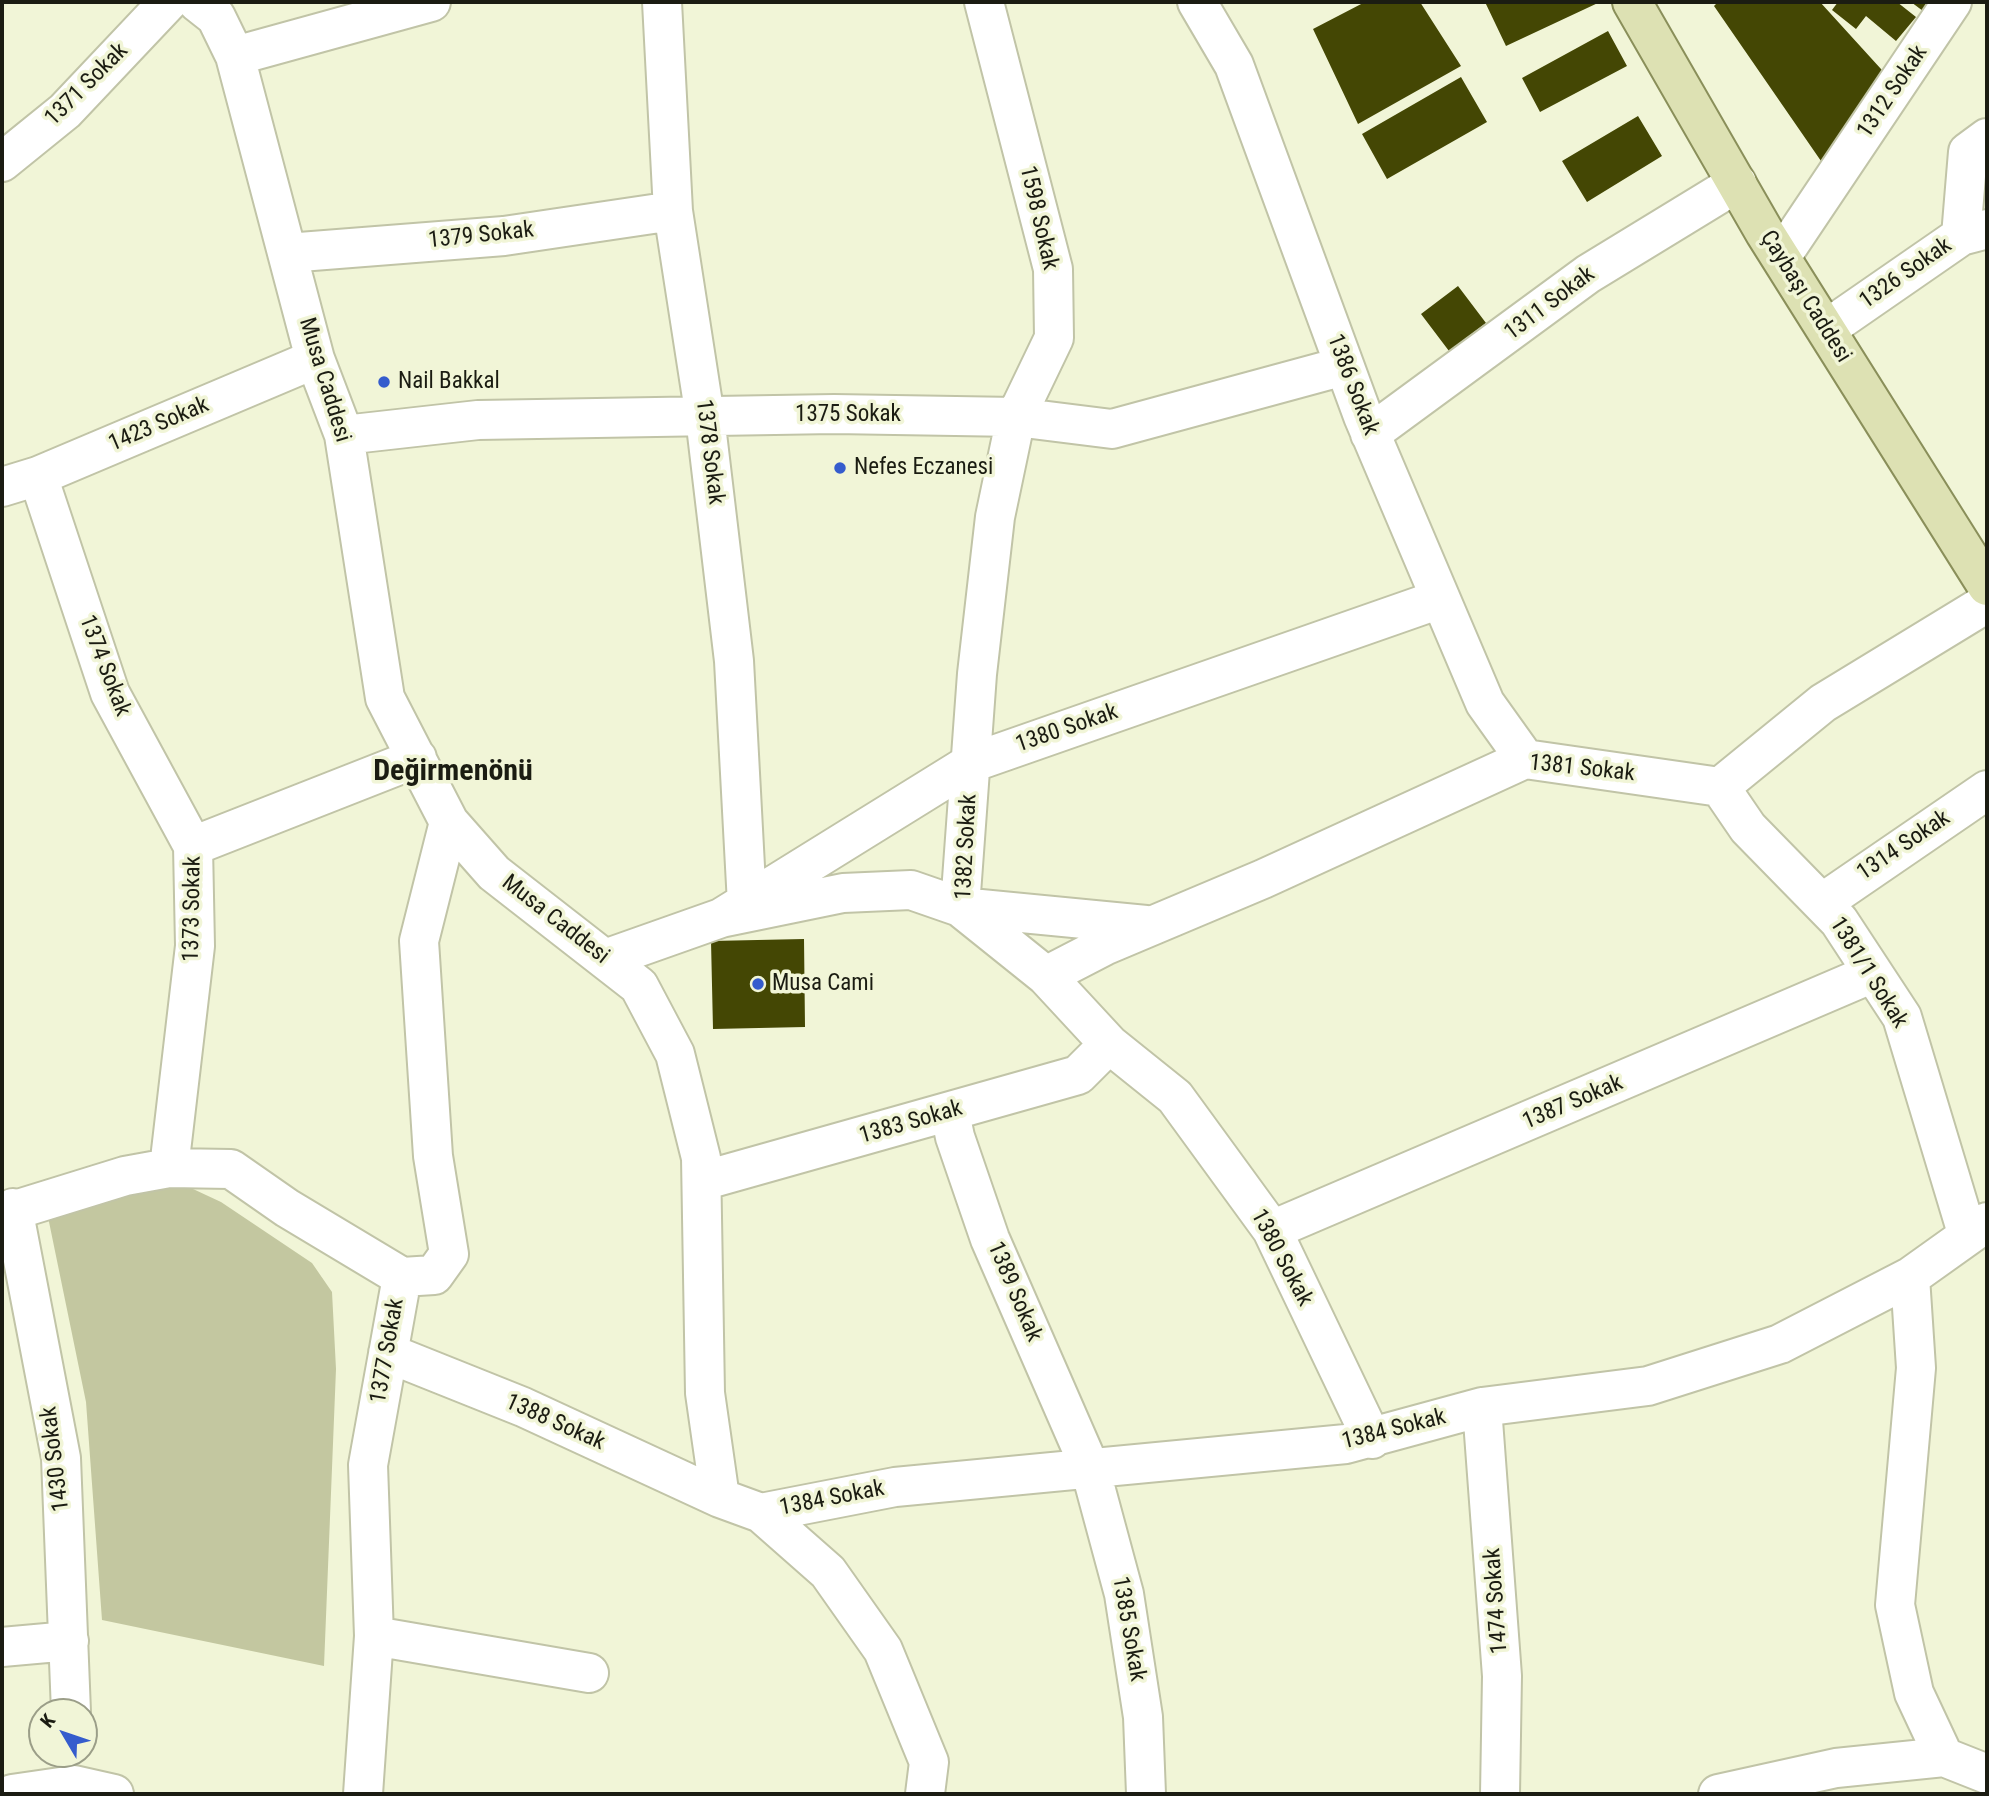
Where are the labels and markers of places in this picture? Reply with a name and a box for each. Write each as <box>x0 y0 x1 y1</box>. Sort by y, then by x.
place label: Nail Bakkal <box>398 368 500 396</box>
marker: Nail Bakkal <box>376 374 392 390</box>
place label: Nefes Eczanesi <box>854 454 993 482</box>
marker: Nefes Eczanesi <box>832 460 848 476</box>
place label: Musa Cami <box>772 970 874 998</box>
marker: Musa Cami <box>750 976 766 992</box>

